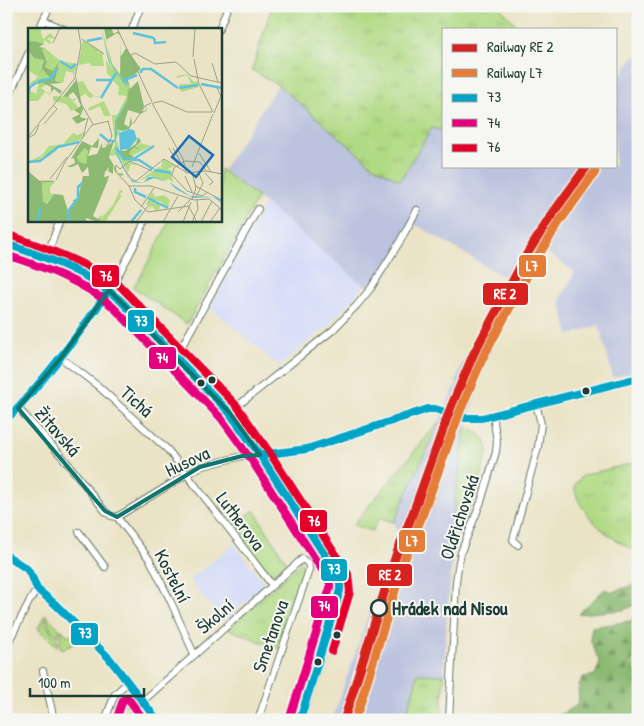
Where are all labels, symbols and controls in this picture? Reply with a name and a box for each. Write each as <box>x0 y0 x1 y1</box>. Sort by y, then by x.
inset map <box>28 28 221 221</box>
legend <box>442 28 616 168</box>
text: Railway RE 2 <box>487 36 554 57</box>
text: Railway L7 <box>487 62 543 83</box>
text: 73 <box>487 86 501 107</box>
text: 74 <box>487 112 500 133</box>
text: 76 <box>487 136 500 157</box>
line badge: L7 <box>518 254 547 278</box>
text: L7 <box>526 256 538 275</box>
line badge: 76 <box>91 264 120 288</box>
text: 76 <box>99 266 113 285</box>
line badge: RE 2 <box>482 282 529 306</box>
text: RE 2 <box>494 284 517 303</box>
line badge: 73 <box>127 309 155 333</box>
text: 73 <box>133 311 148 330</box>
line badge: 74 <box>148 346 177 370</box>
text: 74 <box>155 348 169 367</box>
unlabelled marker <box>207 375 217 385</box>
unlabelled marker <box>196 378 206 388</box>
street label: Tichá <box>115 379 159 423</box>
unlabelled marker <box>581 386 591 396</box>
street label: Žitavská <box>29 401 87 462</box>
street label: Husova <box>160 439 214 483</box>
street label: Oldřichovská <box>433 471 485 563</box>
street label: Lutherova <box>211 487 272 556</box>
line badge: 76 <box>299 509 328 533</box>
text: 76 <box>307 511 321 530</box>
line badge: L7 <box>398 529 426 553</box>
text: L7 <box>406 531 418 550</box>
street label: Kostelní <box>148 545 198 607</box>
line badge: 73 <box>320 558 348 582</box>
text: 73 <box>326 559 341 578</box>
line badge: RE 2 <box>366 563 413 587</box>
text: RE 2 <box>379 565 402 584</box>
street label: Školní <box>191 592 239 640</box>
line badge: 74 <box>310 595 339 619</box>
place label: Hrádek nad Nisou <box>392 595 508 621</box>
street label: Smetanova <box>246 596 295 675</box>
text: 74 <box>317 596 331 615</box>
marker: Hrádek nad Nisou <box>370 599 388 617</box>
line badge: 73 <box>70 622 99 646</box>
text: 73 <box>77 623 92 642</box>
unlabelled marker <box>332 630 342 640</box>
unlabelled marker <box>313 657 323 667</box>
scale bar <box>30 666 144 698</box>
text: 100 m <box>38 672 71 693</box>

